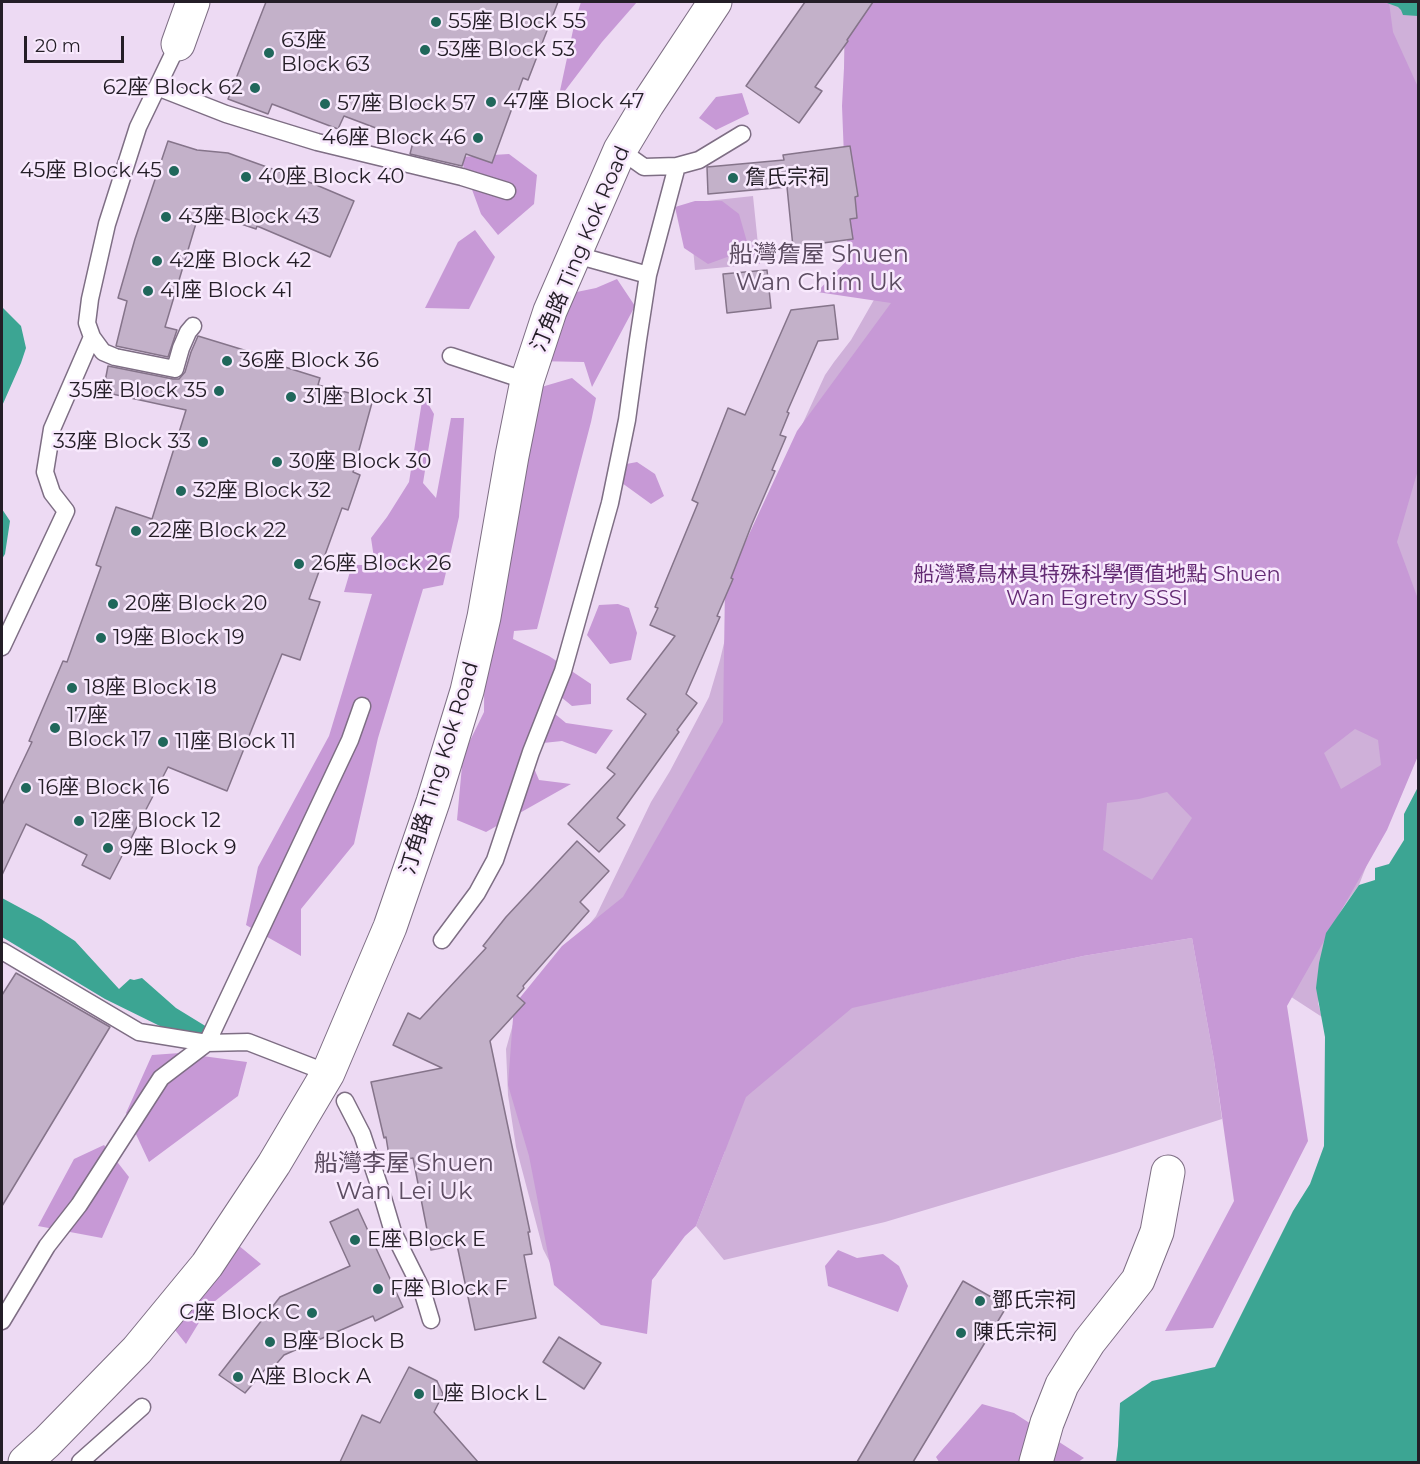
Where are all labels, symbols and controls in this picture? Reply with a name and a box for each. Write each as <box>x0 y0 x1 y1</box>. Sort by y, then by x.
place label: 55座 Block 55 <box>448 9 586 35</box>
marker: 55座 Block 55 <box>429 15 443 29</box>
scale bar <box>27 24 128 62</box>
place label: 63座 Block 63 <box>281 28 370 78</box>
text: 20 m <box>35 35 81 57</box>
place label: 53座 Block 53 <box>437 37 575 63</box>
marker: 53座 Block 53 <box>418 43 432 57</box>
marker: 63座 Block 63 <box>262 46 276 60</box>
place label: 62座 Block 62 <box>103 75 243 101</box>
marker: 62座 Block 62 <box>248 81 262 95</box>
place label: 47座 Block 47 <box>503 89 644 115</box>
place label: 57座 Block 57 <box>337 91 476 117</box>
marker: 47座 Block 47 <box>484 95 498 109</box>
marker: 57座 Block 57 <box>318 97 332 111</box>
place label: 46座 Block 46 <box>322 125 466 151</box>
marker: 46座 Block 46 <box>471 131 485 145</box>
street label: 汀角路 Ting Kok Road <box>526 142 636 356</box>
place label: 45座 Block 45 <box>20 158 162 184</box>
marker: 45座 Block 45 <box>167 164 181 178</box>
place label: 40座 Block 40 <box>258 164 404 190</box>
place label: 詹氏宗祠 <box>745 165 829 191</box>
marker: 40座 Block 40 <box>239 170 253 184</box>
marker: 詹氏宗祠 <box>726 171 740 185</box>
place label: 43座 Block 43 <box>178 204 320 230</box>
marker: 43座 Block 43 <box>159 210 173 224</box>
district label: 船灣詹屋 Shuen Wan Chim Uk <box>727 241 911 297</box>
place label: 42座 Block 42 <box>169 248 311 274</box>
marker: 42座 Block 42 <box>150 254 164 268</box>
place label: 41座 Block 41 <box>160 278 293 304</box>
marker: 41座 Block 41 <box>141 284 155 298</box>
place label: 36座 Block 36 <box>239 348 379 374</box>
marker: 36座 Block 36 <box>220 354 234 368</box>
place label: 35座 Block 35 <box>69 378 207 404</box>
marker: 35座 Block 35 <box>212 384 226 398</box>
place label: 31座 Block 31 <box>303 384 433 410</box>
marker: 31座 Block 31 <box>284 390 298 404</box>
place label: 33座 Block 33 <box>53 429 191 455</box>
marker: 33座 Block 33 <box>196 435 210 449</box>
place label: 30座 Block 30 <box>289 449 431 475</box>
marker: 30座 Block 30 <box>270 455 284 469</box>
place label: 32座 Block 32 <box>193 478 331 504</box>
marker: 32座 Block 32 <box>174 484 188 498</box>
place label: 22座 Block 22 <box>148 518 287 544</box>
marker: 22座 Block 22 <box>129 524 143 538</box>
place label: 26座 Block 26 <box>311 551 451 577</box>
marker: 26座 Block 26 <box>292 557 306 571</box>
park label: 船灣鷺鳥林具特殊科學價值地點 Shuen Wan Egretry SSSI <box>913 562 1281 612</box>
place label: 20座 Block 20 <box>125 591 267 617</box>
marker: 20座 Block 20 <box>106 597 120 611</box>
place label: 19座 Block 19 <box>113 625 245 651</box>
marker: 19座 Block 19 <box>94 631 108 645</box>
street label: 汀角路 Ting Kok Road <box>396 659 484 877</box>
place label: 18座 Block 18 <box>84 675 217 701</box>
marker: 18座 Block 18 <box>65 681 79 695</box>
place label: 17座 Block 17 <box>67 703 151 753</box>
marker: 17座 Block 17 <box>48 721 62 735</box>
place label: 11座 Block 11 <box>175 729 296 755</box>
marker: 11座 Block 11 <box>156 735 170 749</box>
place label: 16座 Block 16 <box>38 775 170 801</box>
marker: 16座 Block 16 <box>19 781 33 795</box>
place label: 12座 Block 12 <box>91 808 221 834</box>
marker: 12座 Block 12 <box>72 814 86 828</box>
place label: 9座 Block 9 <box>120 835 236 861</box>
marker: 9座 Block 9 <box>101 841 115 855</box>
district label: 船灣李屋 Shuen Wan Lei Uk <box>314 1150 494 1206</box>
place label: E座 Block E <box>367 1227 486 1253</box>
marker: E座 Block E <box>348 1233 362 1247</box>
place label: F座 Block F <box>390 1276 507 1302</box>
marker: F座 Block F <box>371 1282 385 1296</box>
place label: 鄧氏宗祠 <box>992 1288 1076 1314</box>
marker: 鄧氏宗祠 <box>973 1294 987 1308</box>
place label: C座 Block C <box>179 1300 300 1326</box>
marker: C座 Block C <box>305 1306 319 1320</box>
place label: 陳氏宗祠 <box>973 1320 1057 1346</box>
marker: 陳氏宗祠 <box>954 1326 968 1340</box>
place label: B座 Block B <box>282 1329 405 1355</box>
marker: B座 Block B <box>263 1335 277 1349</box>
place label: A座 Block A <box>250 1364 371 1390</box>
marker: A座 Block A <box>231 1370 245 1384</box>
place label: L座 Block L <box>431 1381 547 1407</box>
marker: L座 Block L <box>412 1387 426 1401</box>

